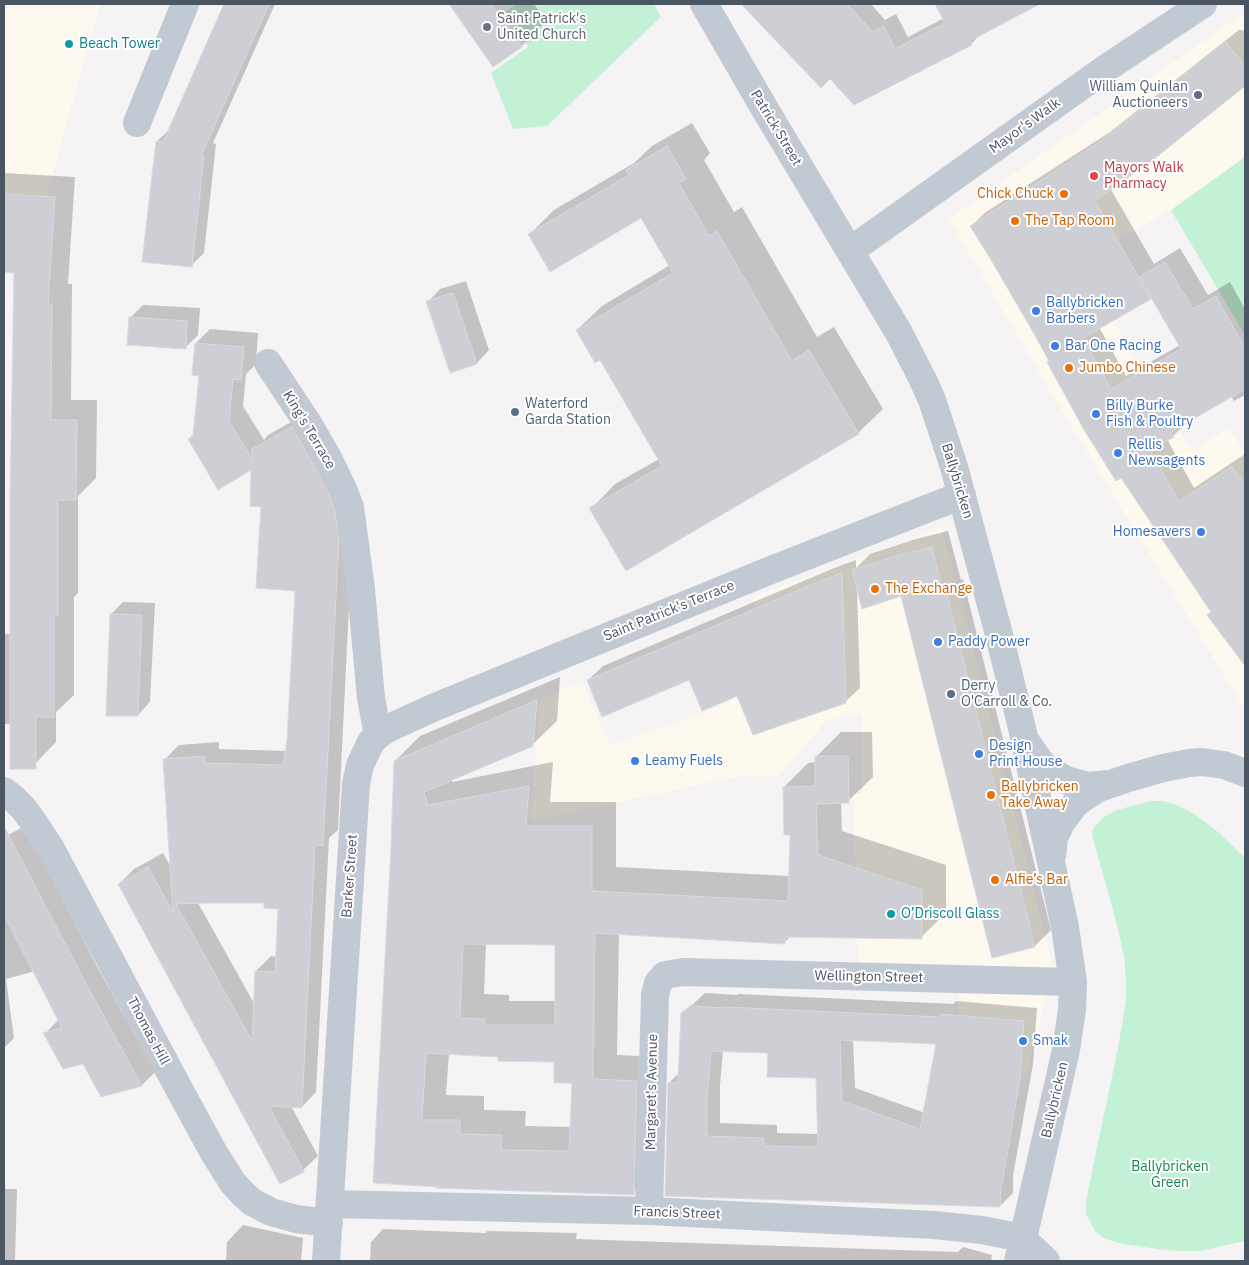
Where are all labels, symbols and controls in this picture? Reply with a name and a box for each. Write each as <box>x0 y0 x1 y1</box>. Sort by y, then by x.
place label: Saint Patrick's United Church <box>497 11 587 44</box>
marker: Saint Patrick's United Church <box>481 21 493 33</box>
place label: Beach Tower <box>79 36 160 52</box>
marker: Beach Tower <box>63 38 75 50</box>
place label: William Quinlan Auctioneers <box>1089 79 1188 111</box>
street label: Patrick Street <box>747 87 805 169</box>
marker: William Quinlan Auctioneers <box>1192 89 1204 101</box>
street label: Mayor's Walk <box>986 95 1064 157</box>
place label: Mayors Walk Pharmacy <box>1104 160 1184 192</box>
marker: Mayors Walk Pharmacy <box>1088 170 1100 182</box>
place label: Chick Chuck <box>977 186 1054 202</box>
marker: Chick Chuck <box>1058 188 1070 200</box>
place label: The Tap Room <box>1025 213 1115 229</box>
marker: The Tap Room <box>1009 215 1021 227</box>
place label: Ballybricken Barbers <box>1046 295 1124 328</box>
marker: Ballybricken Barbers <box>1030 305 1042 317</box>
place label: Bar One Racing <box>1065 338 1161 354</box>
marker: Bar One Racing <box>1049 340 1061 352</box>
place label: Jumbo Chinese <box>1079 360 1176 376</box>
marker: Jumbo Chinese <box>1063 362 1075 374</box>
street label: King's Terrace <box>279 388 339 472</box>
place label: Waterford Garda Station <box>525 396 611 428</box>
place label: Billy Burke Fish & Poultry <box>1106 398 1193 431</box>
marker: Waterford Garda Station <box>509 406 521 418</box>
marker: Billy Burke Fish & Poultry <box>1090 408 1102 420</box>
place label: Rellis Newsagents <box>1128 437 1205 470</box>
street label: Ballybricken <box>938 441 976 521</box>
marker: Rellis Newsagents <box>1112 447 1124 459</box>
place label: Homesavers <box>1113 524 1191 540</box>
marker: Homesavers <box>1195 526 1207 538</box>
street label: Saint Patrick's Terrace <box>601 577 737 645</box>
place label: The Exchange <box>885 581 972 597</box>
marker: The Exchange <box>869 583 881 595</box>
place label: Paddy Power <box>948 634 1030 650</box>
marker: Paddy Power <box>932 636 944 648</box>
place label: Derry O'Carroll & Co. <box>961 678 1052 710</box>
marker: Derry O'Carroll & Co. <box>945 688 957 700</box>
place label: Design Print House <box>989 738 1062 770</box>
marker: Design Print House <box>973 748 985 760</box>
place label: Leamy Fuels <box>645 753 723 769</box>
marker: Leamy Fuels <box>629 755 641 767</box>
place label: Ballybricken Take Away <box>1001 779 1079 812</box>
marker: Ballybricken Take Away <box>985 789 997 801</box>
street label: Barker Street <box>339 834 361 918</box>
place label: Alfie’s Bar <box>1005 872 1068 888</box>
marker: Alfie’s Bar <box>989 874 1001 886</box>
place label: O’Driscoll Glass <box>901 906 1000 922</box>
marker: O’Driscoll Glass <box>885 908 897 920</box>
street label: Wellington Street <box>815 968 923 986</box>
street label: Thomas Hill <box>123 994 173 1068</box>
place label: Smak <box>1033 1033 1068 1049</box>
street label: Margaret's Avenue <box>643 1034 661 1150</box>
marker: Smak <box>1017 1035 1029 1047</box>
street label: Ballybricken <box>1038 1060 1072 1140</box>
park label: Ballybricken Green <box>1131 1159 1209 1192</box>
street label: Francis Street <box>633 1203 721 1223</box>

